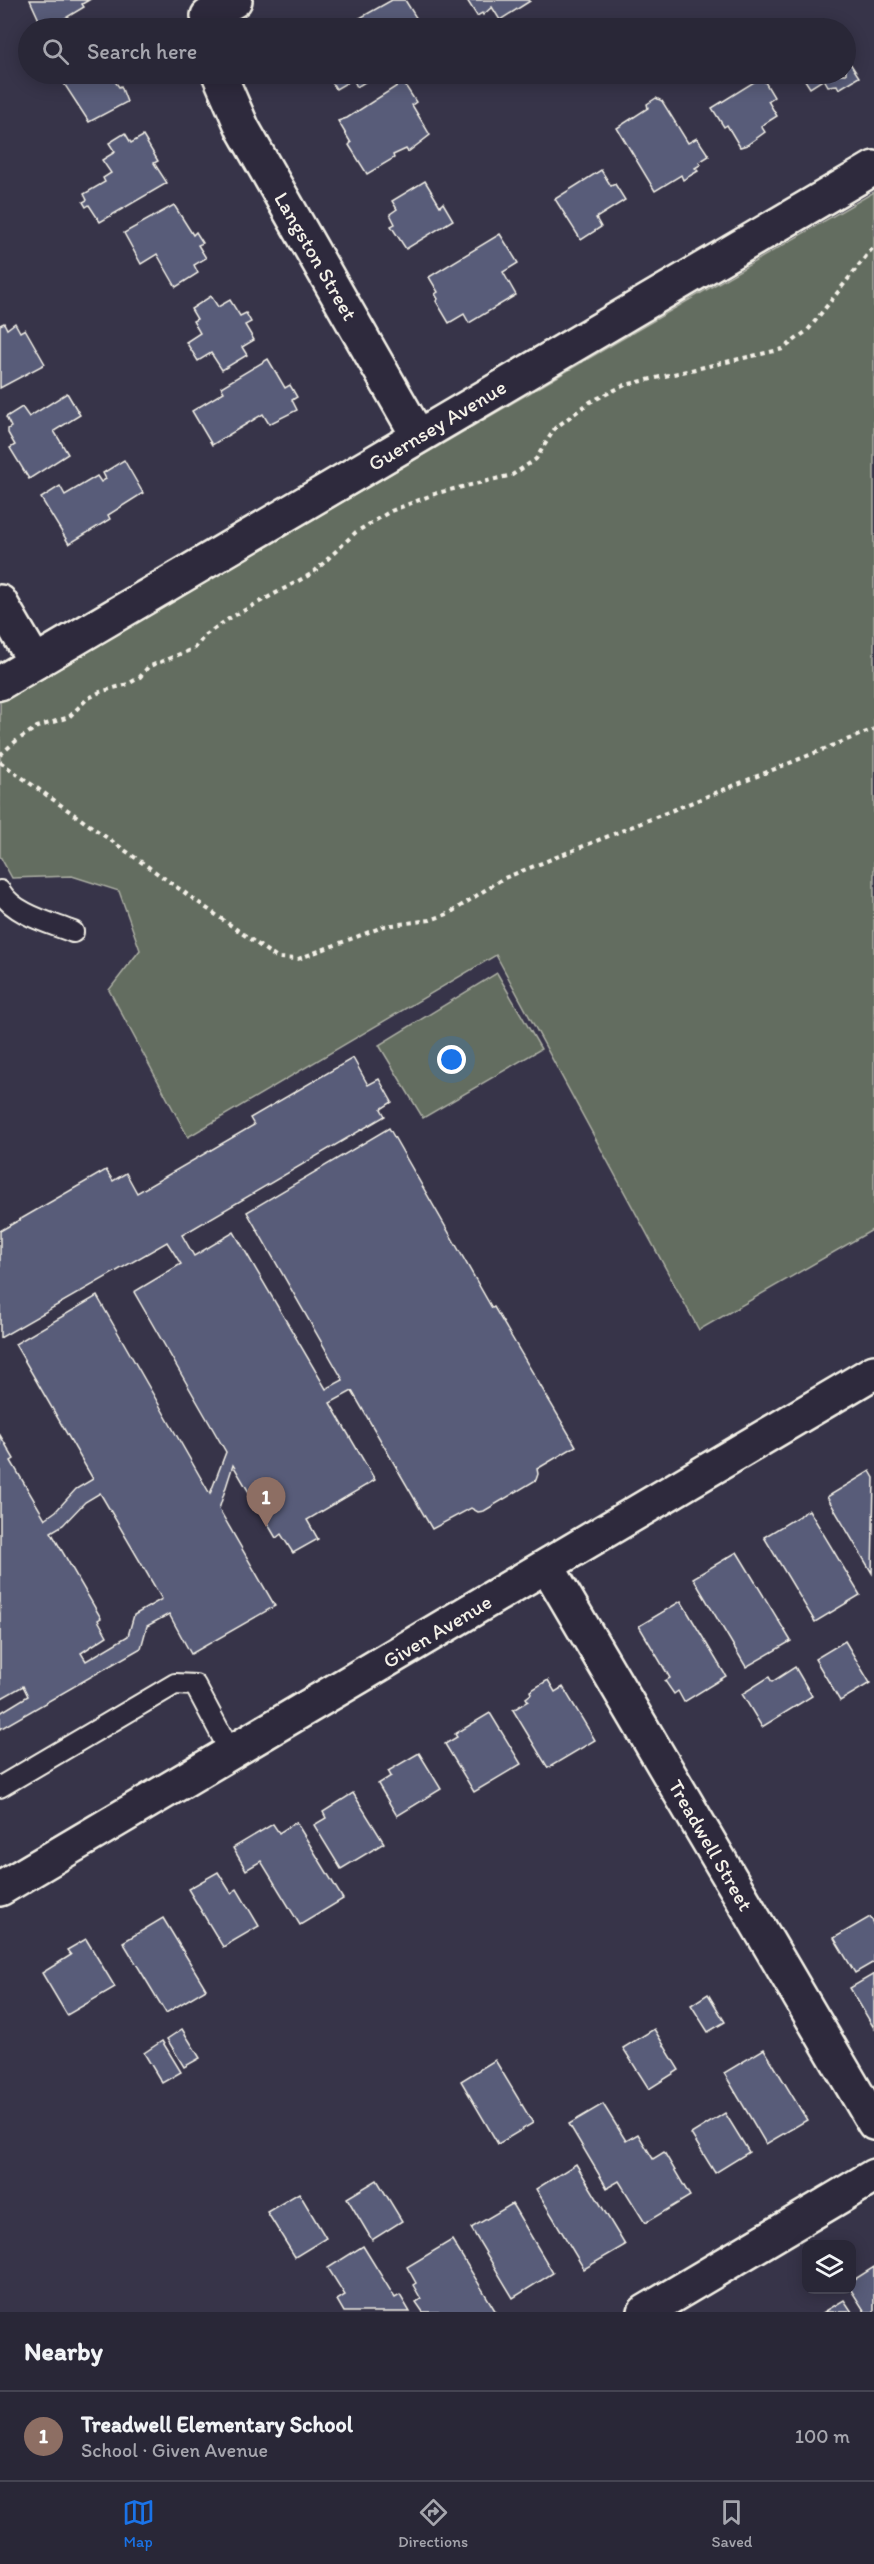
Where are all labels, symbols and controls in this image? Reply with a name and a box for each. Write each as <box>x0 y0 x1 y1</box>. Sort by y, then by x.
search box <box>18 18 856 84</box>
icon: search <box>39 35 72 68</box>
text: Search here <box>87 38 197 65</box>
street label: Langston Street <box>269 187 363 325</box>
street label: Guernsey Avenue <box>364 374 510 476</box>
your location <box>437 1045 466 1074</box>
pin: 1 <box>246 1478 286 1527</box>
street label: Given Avenue <box>378 1589 496 1673</box>
street label: Treadwell Street <box>663 1775 759 1915</box>
map controls <box>802 2240 856 2294</box>
button: layers <box>802 2240 856 2294</box>
text: Nearby <box>24 2335 103 2367</box>
text: Treadwell Elementary School <box>81 2411 353 2438</box>
text: 1 <box>39 2424 48 2448</box>
text: 100 m <box>795 2424 850 2448</box>
text: School · Given Avenue <box>81 2438 268 2462</box>
tab: Map <box>122 2496 155 2551</box>
tab: Directions <box>398 2496 468 2551</box>
tab: Saved <box>712 2496 752 2551</box>

